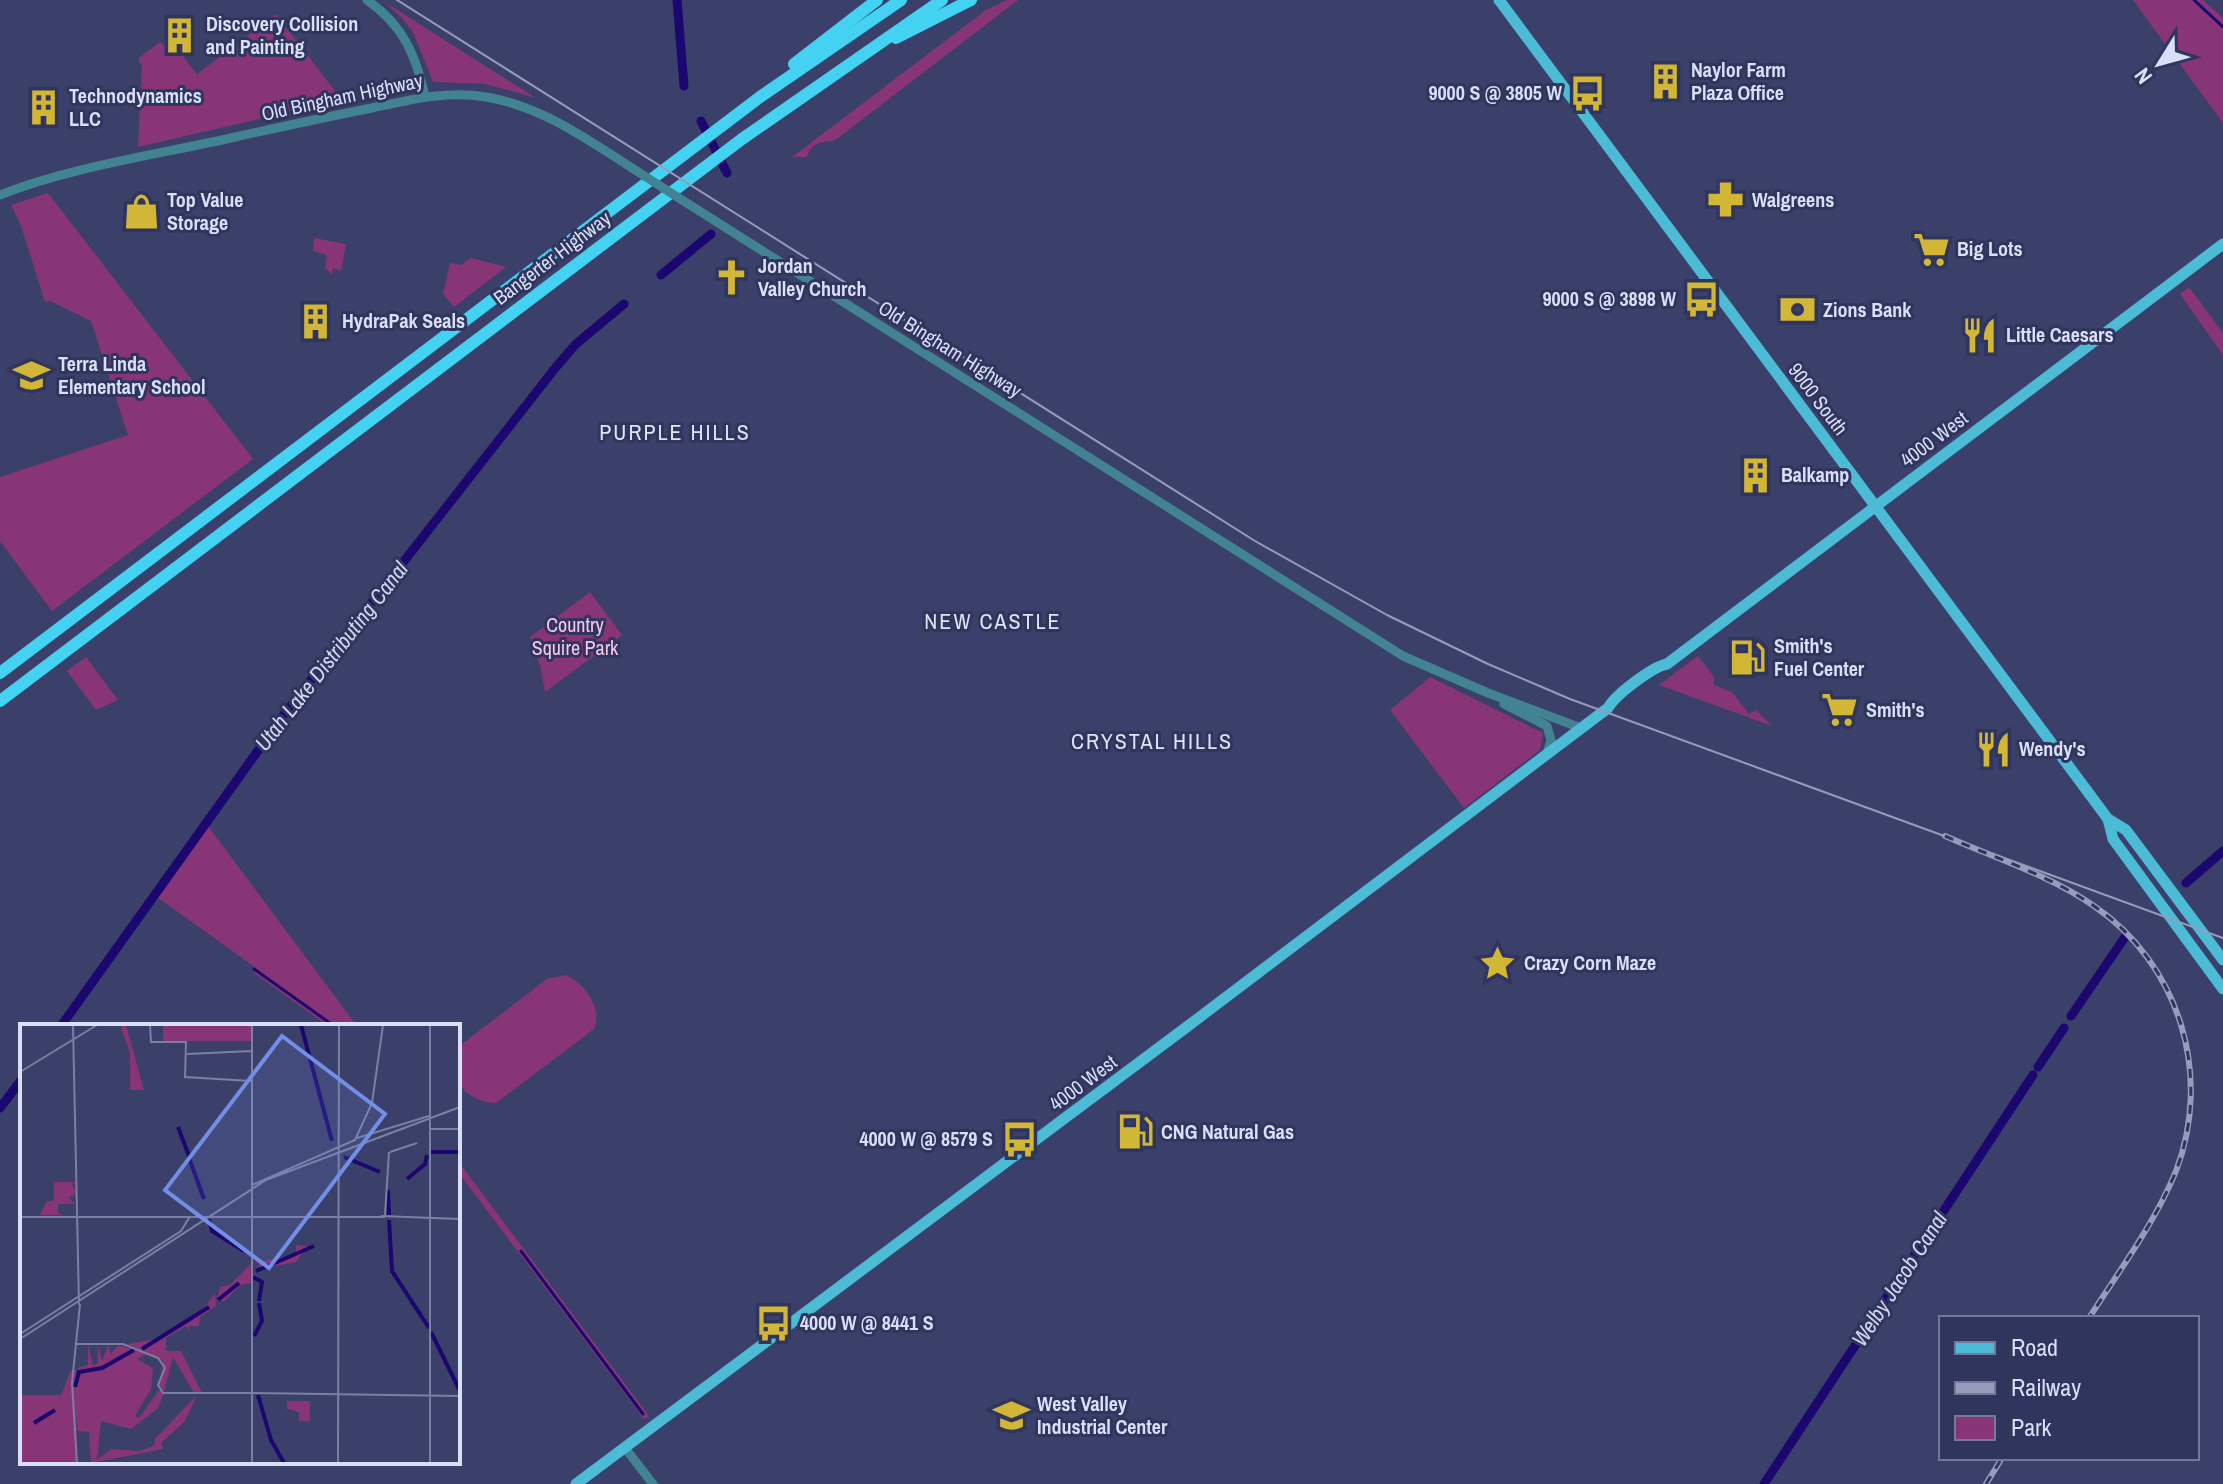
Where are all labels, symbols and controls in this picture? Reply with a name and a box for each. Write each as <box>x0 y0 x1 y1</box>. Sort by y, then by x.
place label: Discovery Collision and Painting <box>206 10 358 60</box>
building icon: Discovery Collision and Painting <box>161 17 199 55</box>
north arrow <box>2119 24 2199 104</box>
place label: Naylor Farm Plaza Office <box>1691 56 1786 106</box>
building icon: Naylor Farm Plaza Office <box>1646 62 1684 100</box>
text: N <box>2127 62 2159 90</box>
street label: Old Bingham Highway <box>259 66 426 127</box>
bus stop icon: 9000 S @ 3805 W <box>1569 74 1607 112</box>
place label: 9000 S @ 3805 W <box>1428 79 1563 106</box>
place label: Technodynamics LLC <box>69 82 202 132</box>
building icon: Technodynamics LLC <box>24 88 62 126</box>
pharmacy icon: Walgreens <box>1707 181 1745 219</box>
place label: Top Value Storage <box>167 186 243 236</box>
place label: Walgreens <box>1752 186 1834 213</box>
shop icon: Top Value Storage <box>122 192 160 230</box>
street label: Bangerter Highway <box>488 204 617 311</box>
supermarket icon: Big Lots <box>1912 230 1950 268</box>
place label: Big Lots <box>1957 235 2023 262</box>
place label: Jordan Valley Church <box>758 252 866 302</box>
church icon: Jordan Valley Church <box>713 258 751 296</box>
bus stop icon: 9000 S @ 3898 W <box>1683 280 1721 318</box>
place label: 9000 S @ 3898 W <box>1542 285 1677 312</box>
bank icon: Zions Bank <box>1778 291 1816 329</box>
street label: Old Bingham Highway <box>874 294 1028 404</box>
place label: Zions Bank <box>1823 296 1912 323</box>
building icon: HydraPak Seals <box>297 302 335 340</box>
place label: HydraPak Seals <box>342 307 465 334</box>
restaurant icon: Little Caesars <box>1961 316 1999 354</box>
place label: Little Caesars <box>2006 321 2114 348</box>
place label: Terra Linda Elementary School <box>58 350 206 400</box>
school or university icon: Terra Linda Elementary School <box>13 356 51 394</box>
street label: 9000 South <box>1782 357 1854 440</box>
street label: 4000 West <box>1894 404 1973 473</box>
district label: PURPLE HILLS <box>599 417 751 447</box>
building icon: Balkamp <box>1736 456 1774 494</box>
place label: Balkamp <box>1781 461 1849 488</box>
water label: Utah Lake Distributing Canal <box>248 554 415 757</box>
district label: NEW CASTLE <box>924 606 1062 636</box>
park label: Country Squire Park <box>532 611 619 661</box>
place label: Smith's Fuel Center <box>1774 632 1865 682</box>
fuel station icon: Smith's Fuel Center <box>1729 639 1767 677</box>
supermarket icon: Smith's <box>1821 691 1859 729</box>
place label: Smith's <box>1866 696 1925 723</box>
district label: CRYSTAL HILLS <box>1071 726 1233 756</box>
restaurant icon: Wendy's <box>1974 730 2012 768</box>
place label: Wendy's <box>2019 735 2086 762</box>
place icon: Crazy Corn Maze <box>1479 944 1517 982</box>
place label: Crazy Corn Maze <box>1524 949 1656 976</box>
inset map <box>20 1024 460 1464</box>
street label: 4000 West <box>1043 1048 1122 1117</box>
fuel station icon: CNG Natural Gas <box>1116 1113 1154 1151</box>
place label: CNG Natural Gas <box>1161 1118 1294 1145</box>
bus stop icon: 4000 W @ 8579 S <box>1000 1120 1038 1158</box>
place label: 4000 W @ 8579 S <box>859 1125 993 1152</box>
water label: Welby Jacob Canal <box>1844 1205 1954 1352</box>
bus stop icon: 4000 W @ 8441 S <box>755 1304 793 1342</box>
place label: 4000 W @ 8441 S <box>800 1309 934 1336</box>
legend <box>1939 1316 2199 1460</box>
text: Road <box>2011 1331 2058 1363</box>
text: Railway <box>2011 1371 2081 1403</box>
place label: West Valley Industrial Center <box>1037 1390 1168 1440</box>
school or university icon: West Valley Industrial Center <box>992 1396 1030 1434</box>
text: Park <box>2011 1411 2052 1443</box>

